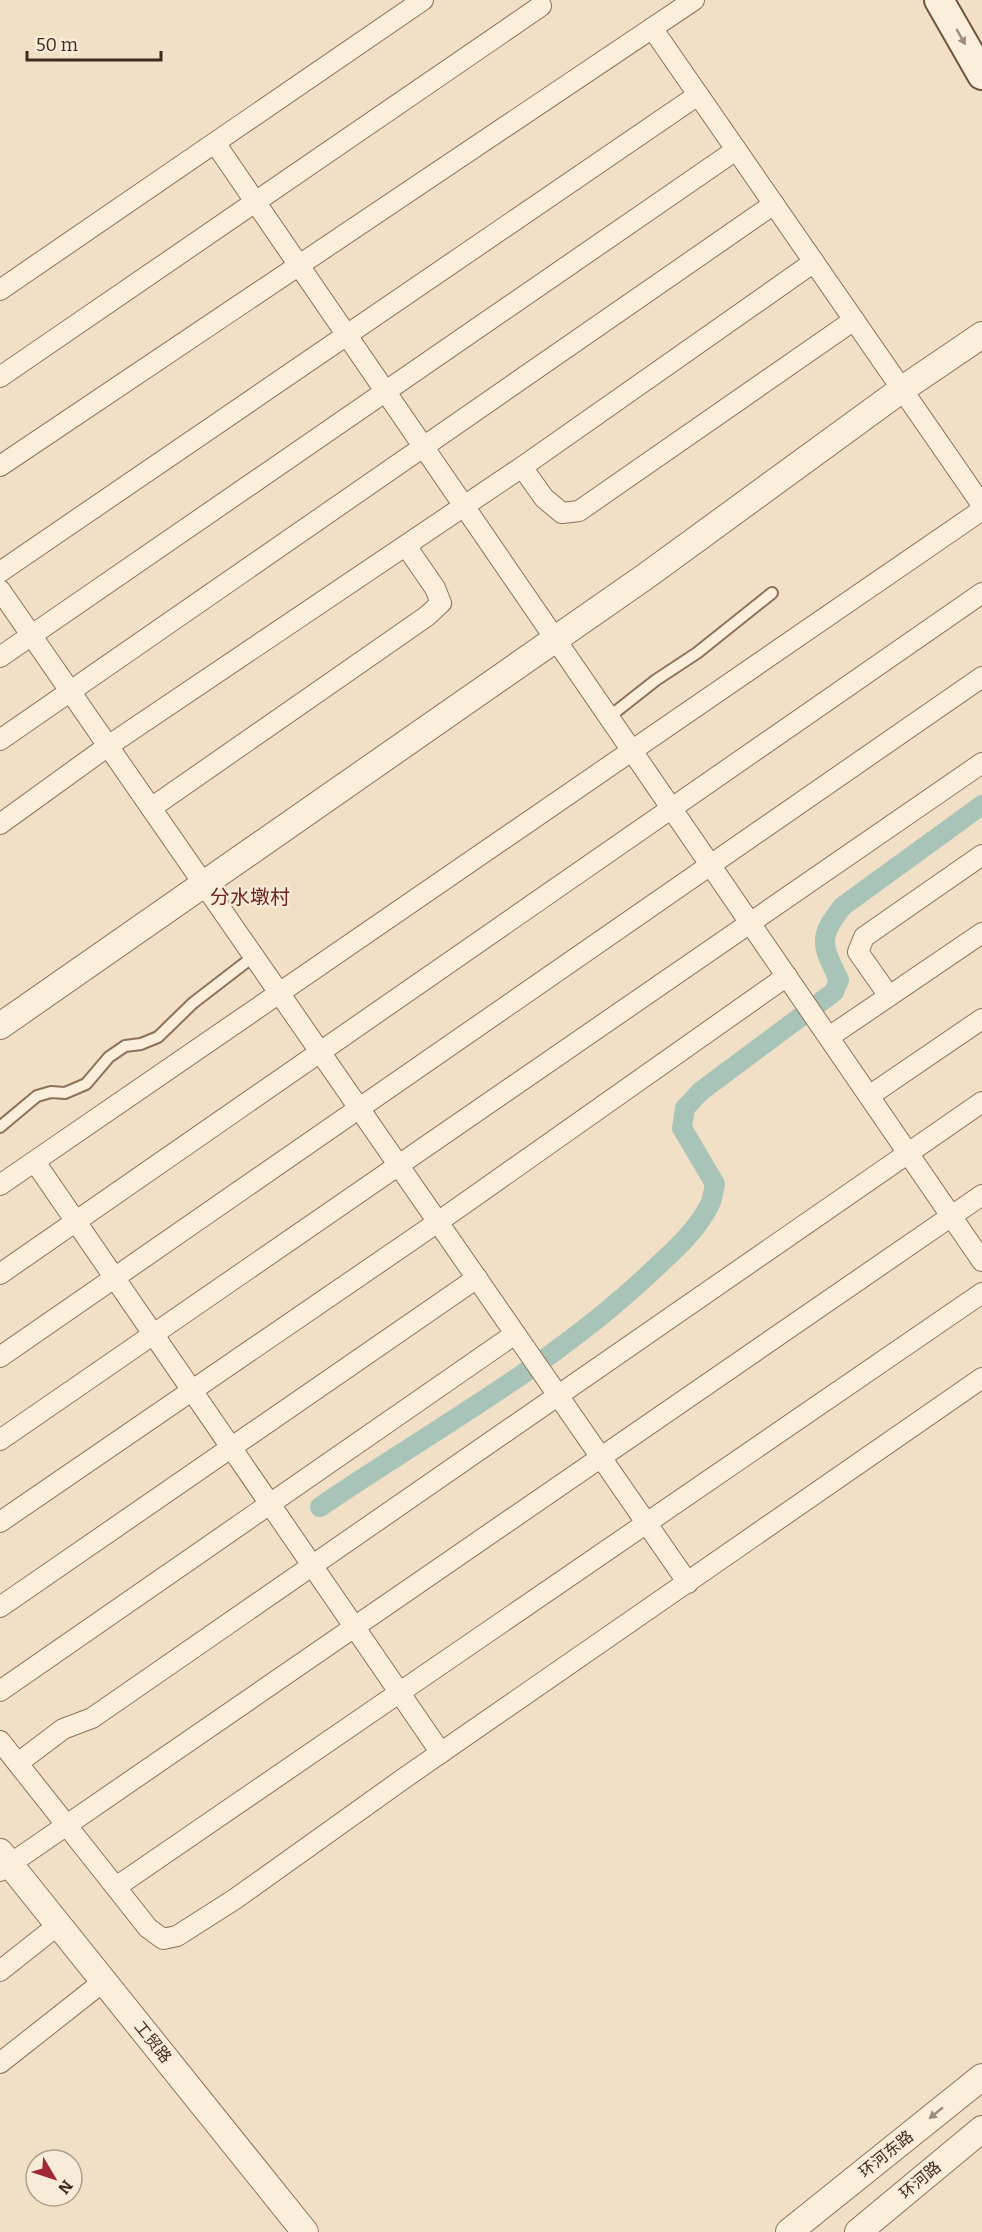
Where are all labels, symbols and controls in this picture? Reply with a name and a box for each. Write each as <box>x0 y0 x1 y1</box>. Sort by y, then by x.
scale bar <box>27 24 160 62</box>
one-way arrow <box>955 29 966 45</box>
text: 50 m <box>36 34 78 56</box>
district label: 分水墩村 <box>210 885 290 909</box>
street label: 工贸路 <box>131 2017 175 2067</box>
one-way arrow <box>929 2107 944 2119</box>
street label: 环河东路 <box>855 2126 917 2182</box>
north arrow <box>24 2148 84 2208</box>
street label: 环河路 <box>896 2157 944 2203</box>
text: N <box>54 2176 77 2198</box>

